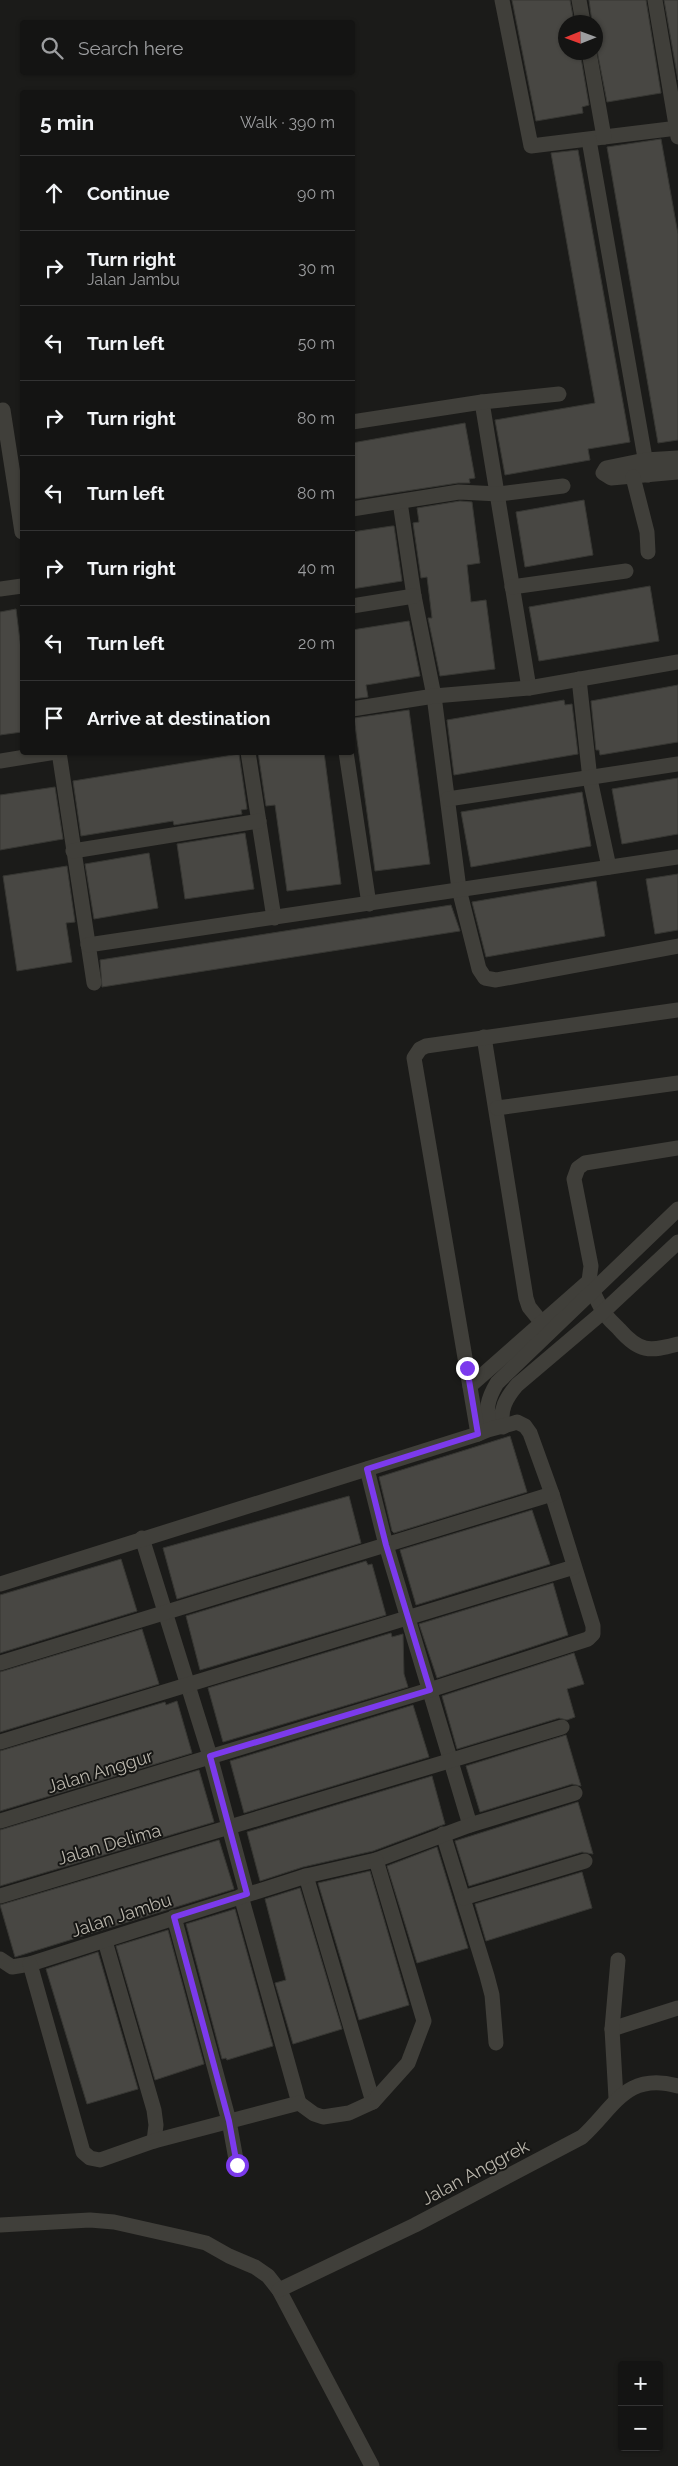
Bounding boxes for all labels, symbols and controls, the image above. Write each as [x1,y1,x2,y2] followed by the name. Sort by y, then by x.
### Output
[558,15,603,60] north arrow
[20,20,355,75] search box
[38,34,66,62] icon: search
[78,37,184,59] text: Search here
[40,110,94,135] text: 5 min
[240,113,335,132] text: Walk · 390 m
[40,179,68,207] icon: ahead
[87,182,170,204] text: Continue
[297,184,335,203] text: 90 m
[87,248,176,270] text: Turn right
[40,254,68,282] icon: right
[298,259,335,278] text: 30 m
[87,270,180,289] text: Jalan Jambu
[40,329,68,357] icon: left
[87,332,164,354] text: Turn left
[298,334,335,353] text: 50 m
[40,404,68,432] icon: right
[87,407,176,429] text: Turn right
[297,409,335,428] text: 80 m
[40,479,68,507] icon: left
[87,482,164,504] text: Turn left
[297,484,335,503] text: 80 m
[40,554,68,582] icon: right
[87,557,176,579] text: Turn right
[298,559,335,578] text: 40 m
[40,629,68,657] icon: left
[87,632,164,654] text: Turn left
[298,634,335,653] text: 20 m
[40,704,68,732] icon: arrive
[87,707,271,729] text: Arrive at destination
[456,1357,479,1380] route end
[45,1745,156,1797] street label: Jalan Anggur
[55,1819,163,1869] street label: Jalan Delima
[68,1889,174,1941] street label: Jalan Jambu
[418,2135,533,2209] street label: Jalan Anggrek
[226,2154,249,2177] route start
[618,2361,663,2451] map controls
[618,2361,663,2406] button: +
[618,2406,663,2451] button: −

